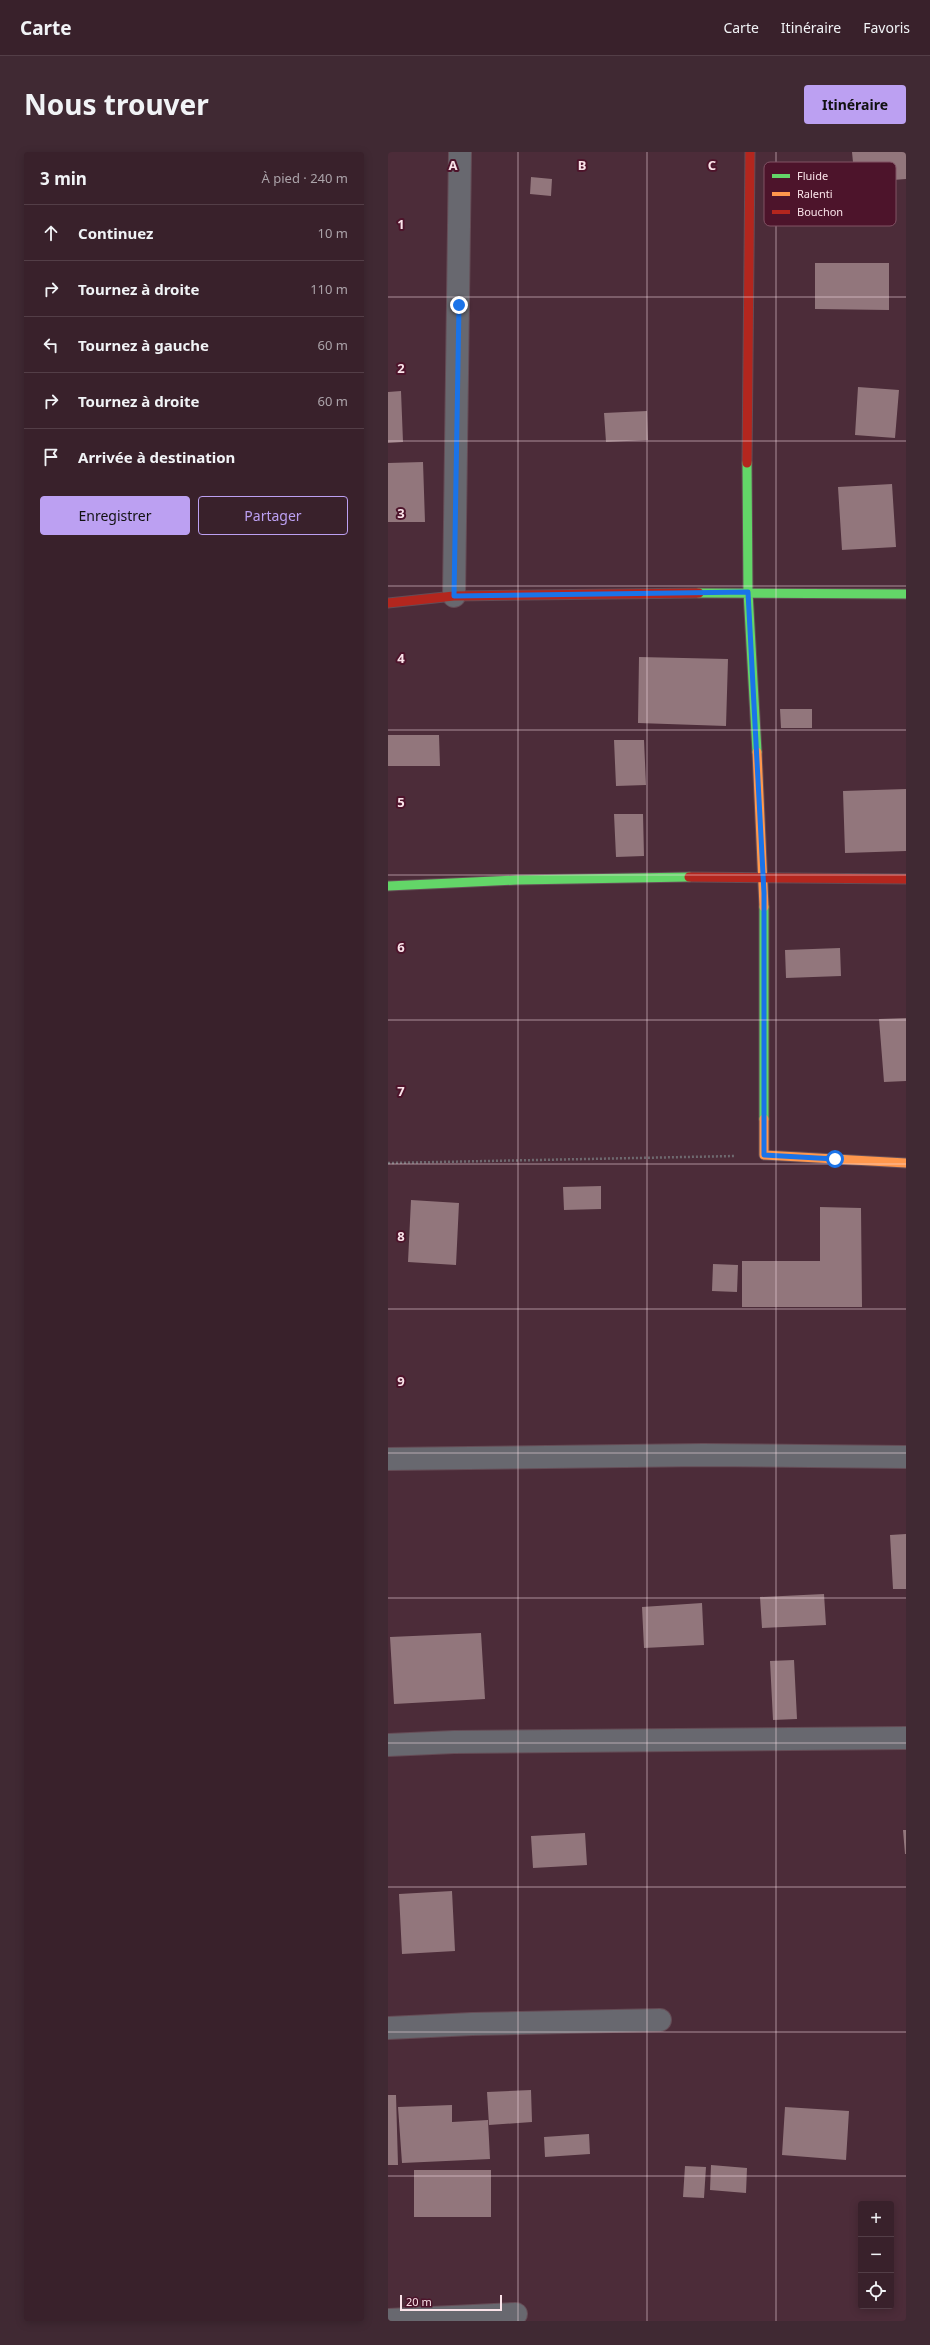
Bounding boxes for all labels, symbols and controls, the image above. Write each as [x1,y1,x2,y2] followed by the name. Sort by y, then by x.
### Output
[20,15,72,41] text: Carte
[723,18,759,37] text: Carte
[781,18,841,37] text: Itinéraire
[863,18,910,37] text: Favoris
[24,85,209,123] text: Nous trouver
[804,85,906,124] button: Itinéraire
[449,156,458,174] text: A
[578,156,586,174] text: B
[708,156,716,174] text: C
[764,162,896,226] legend
[40,167,87,190] text: 3 min
[797,168,828,183] text: Fluide
[262,169,348,187] text: À pied · 240 m
[797,186,833,201] text: Ralenti
[797,204,843,219] text: Bouchon
[397,215,405,233] text: 1
[40,222,62,244] icon: ahead
[78,223,153,243] text: Continuez
[318,224,348,242] text: 10 m
[40,278,62,300] icon: right
[78,279,199,299] text: Tournez à droite
[310,280,348,298] text: 110 m
[450,296,468,314] route end
[40,334,62,356] icon: left
[78,335,209,355] text: Tournez à gauche
[318,336,348,354] text: 60 m
[397,359,405,377] text: 2
[40,390,62,412] icon: right
[78,391,199,411] text: Tournez à droite
[318,392,348,410] text: 60 m
[40,446,62,468] icon: arrive
[78,447,235,467] text: Arrivée à destination
[40,496,190,535] button: Enregistrer
[198,496,348,535] button: Partager
[397,504,405,522] text: 3
[397,649,405,667] text: 4
[397,793,405,811] text: 5
[397,938,405,956] text: 6
[397,1082,405,1100] text: 7
[826,1150,844,1168] route start
[397,1227,405,1245] text: 8
[397,1372,405,1390] text: 9
[858,2201,894,2309] map controls
[858,2201,894,2237] button: +
[858,2237,894,2273] button: −
[858,2273,894,2309] button: locate
[400,2293,502,2312] scale bar
[406,2294,432,2309] text: 20 m

